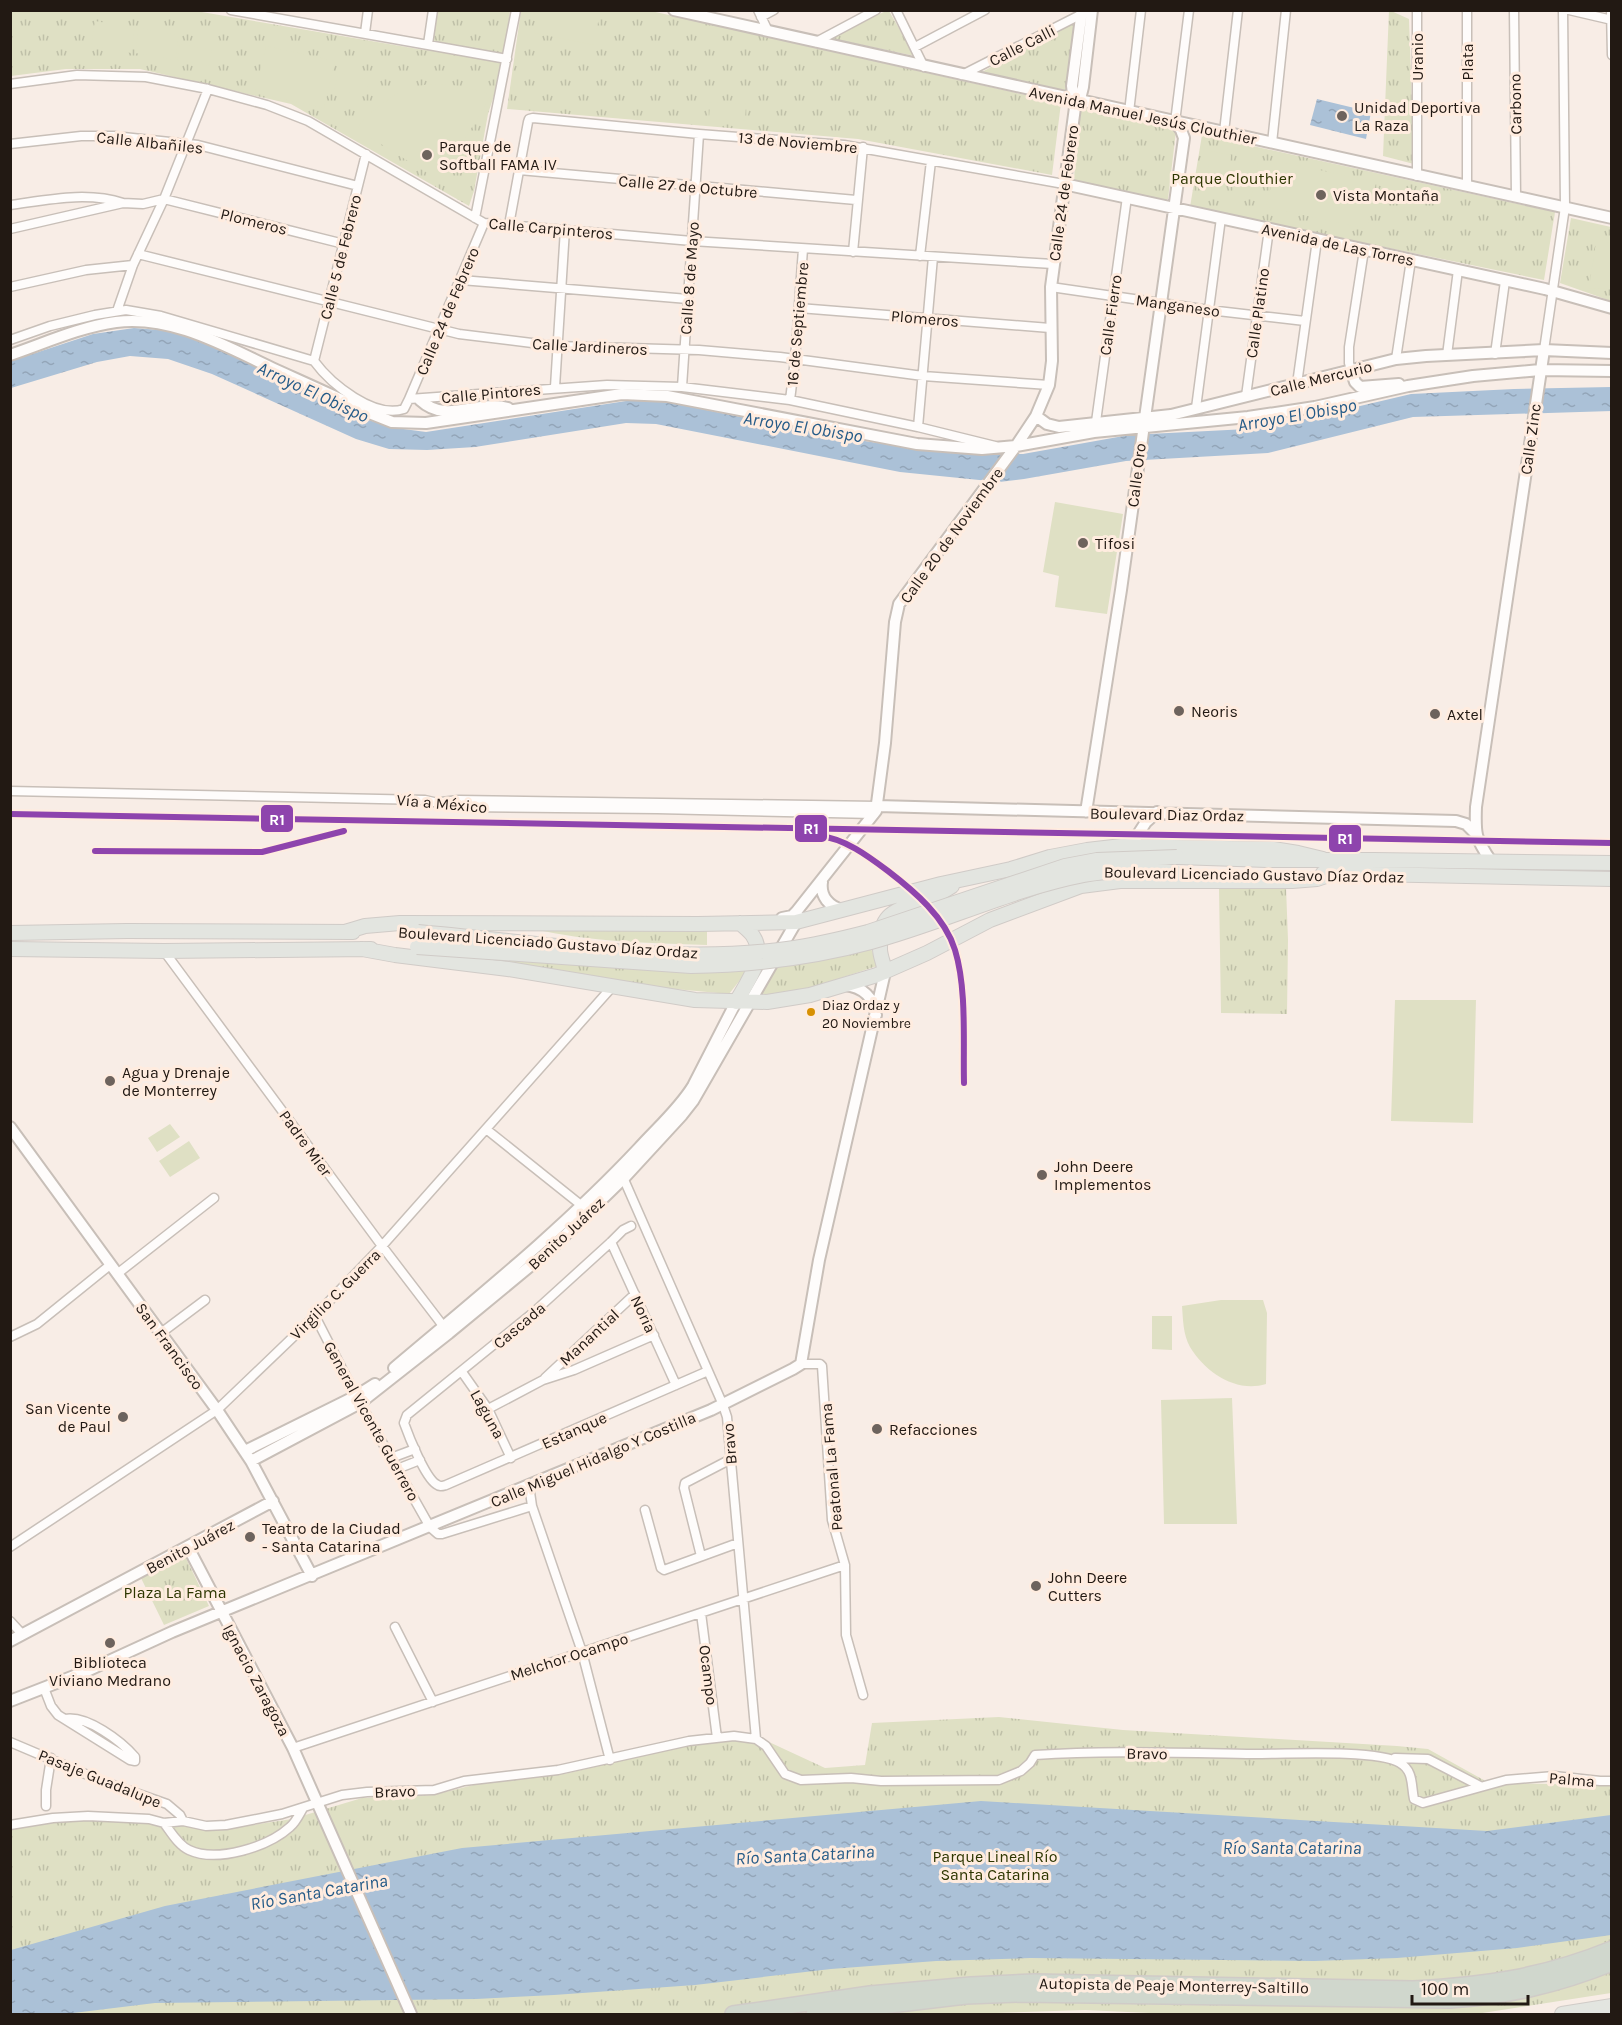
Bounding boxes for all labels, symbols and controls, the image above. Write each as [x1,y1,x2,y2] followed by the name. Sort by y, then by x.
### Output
[986,21,1059,70] street label: Calle Calli
[1408,33,1427,81] street label: Uranio
[1458,44,1477,80] street label: Plata
[1505,73,1526,135] street label: Carbono
[1027,82,1259,149] street label: Avenida Manuel Jesús Clouthier
[1354,98,1481,135] place label: Unidad Deportiva La Raza
[1335,109,1349,123] marker: Unidad Deportiva La Raza
[1045,124,1082,262] street label: Calle 24 de Febrero
[96,127,204,158] street label: Calle Albañiles
[738,128,858,157] street label: 13 de Noviembre
[439,137,557,174] place label: Parque de Softball FAMA IV
[420,148,434,162] marker: Parque de Softball FAMA IV
[1171,169,1293,188] park label: Parque Clouthier
[618,171,758,202] street label: Calle 27 de Octubre
[1333,186,1439,205] place label: Vista Montaña
[1314,188,1328,202] marker: Vista Montaña
[316,193,365,322] street label: Calle 5 de Febrero
[218,204,289,239] street label: Plomeros
[488,214,614,243] street label: Calle Carpinteros
[1260,219,1416,270] street label: Avenida de Las Torres
[676,221,703,335] street label: Calle 8 de Mayo
[412,244,483,378] street label: Calle 24 de Febrero
[783,261,812,387] street label: 16 de Septiembre
[1242,267,1273,359] street label: Calle Platino
[1095,274,1126,357] street label: Calle Fierro
[1135,290,1221,321] street label: Manganeso
[890,306,960,331] street label: Plomeros
[532,334,648,359] street label: Calle Jardineros
[254,357,372,427] water label: Arroyo El Obispo
[1268,357,1374,400] street label: Calle Mercurio
[440,380,542,407] street label: Calle Pintores
[1236,394,1358,436] water label: Arroyo El Obispo
[1516,402,1545,476] street label: Calle Zinc
[742,407,864,447] water label: Arroyo El Obispo
[1123,442,1150,508] street label: Calle Oro
[896,464,1007,607] street label: Calle 20 de Noviembre
[1095,534,1135,553] place label: Tifosi
[1076,536,1090,550] marker: Tifosi
[1191,702,1238,721] place label: Neoris
[1172,704,1186,718] marker: Neoris
[1447,705,1483,724] place label: Axtel
[1428,707,1442,721] marker: Axtel
[396,790,488,817] street label: Vía a México
[260,804,294,833] line badge: R1
[1090,804,1244,825] street label: Boulevard Diaz Ordaz
[269,810,285,829] text: R1
[794,814,828,843] line badge: R1
[803,819,819,838] text: R1
[1328,824,1362,853] line badge: R1
[1337,829,1353,848] text: R1
[1104,862,1404,887] street label: Boulevard Licenciado Gustavo Díaz Ordaz
[397,923,699,962] street label: Boulevard Licenciado Gustavo Díaz Ordaz
[822,997,911,1032] place label: Diaz Ordaz y 20 Noviembre
[805,1006,817,1018] marker: Diaz Ordaz y 20 Noviembre
[122,1063,230,1100] place label: Agua y Drenaje de Monterrey
[103,1074,117,1088] marker: Agua y Drenaje de Monterrey
[275,1106,336,1180] street label: Padre Mier
[1054,1157,1152,1194] place label: John Deere Implementos
[1035,1168,1049,1182] marker: John Deere Implementos
[524,1193,609,1274] street label: Benito Juárez
[286,1245,384,1343] street label: Virgilio C. Guerra
[627,1292,660,1336] street label: Noria
[489,1298,549,1353] street label: Cascada
[132,1299,208,1394] street label: San Francisco
[556,1305,623,1370] street label: Manantial
[320,1338,423,1504] street label: General Vicente Guerrero
[466,1386,509,1442] street label: Laguna
[25,1399,111,1436] place label: San Vicente de Paul
[816,1402,847,1532] street label: Peatonal La Fama
[488,1408,699,1511] street label: Calle Miguel Hidalgo Y Costilla
[539,1408,610,1453] street label: Estanque
[116,1410,130,1424] marker: San Vicente de Paul
[889,1420,978,1439] place label: Refacciones
[870,1422,884,1436] marker: Refacciones
[718,1423,741,1465] street label: Bravo
[143,1515,238,1578] street label: Benito Juárez
[262,1519,401,1556] place label: Teatro de la Ciudad - Santa Catarina
[243,1530,257,1544] marker: Teatro de la Ciudad - Santa Catarina
[1048,1568,1127,1605] place label: John Deere Cutters
[1029,1579,1043,1593] marker: John Deere Cutters
[123,1583,227,1602] park label: Plaza La Fama
[219,1621,294,1740] street label: Ignacio Zaragoza
[508,1628,631,1685] street label: Melchor Ocampo
[103,1636,117,1650] marker: Biblioteca Viviano Medrano
[695,1644,722,1706] street label: Ocampo
[49,1653,171,1690] place label: Biblioteca Viviano Medrano
[1126,1744,1168,1763] street label: Bravo
[36,1745,164,1812] street label: Pasaje Guadalupe
[1548,1768,1596,1791] street label: Palma
[374,1781,416,1802] street label: Bravo
[1222,1837,1362,1859] water label: Río Santa Catarina
[735,1840,875,1870] water label: Río Santa Catarina
[932,1847,1058,1884] park label: Parque Lineal Río Santa Catarina
[249,1869,389,1915] water label: Río Santa Catarina
[1412,1968,1528,2006] scale bar
[1039,1974,1309,1997] street label: Autopista de Peaje Monterrey-Saltillo
[1421,1978,1469,2000] text: 100 m

